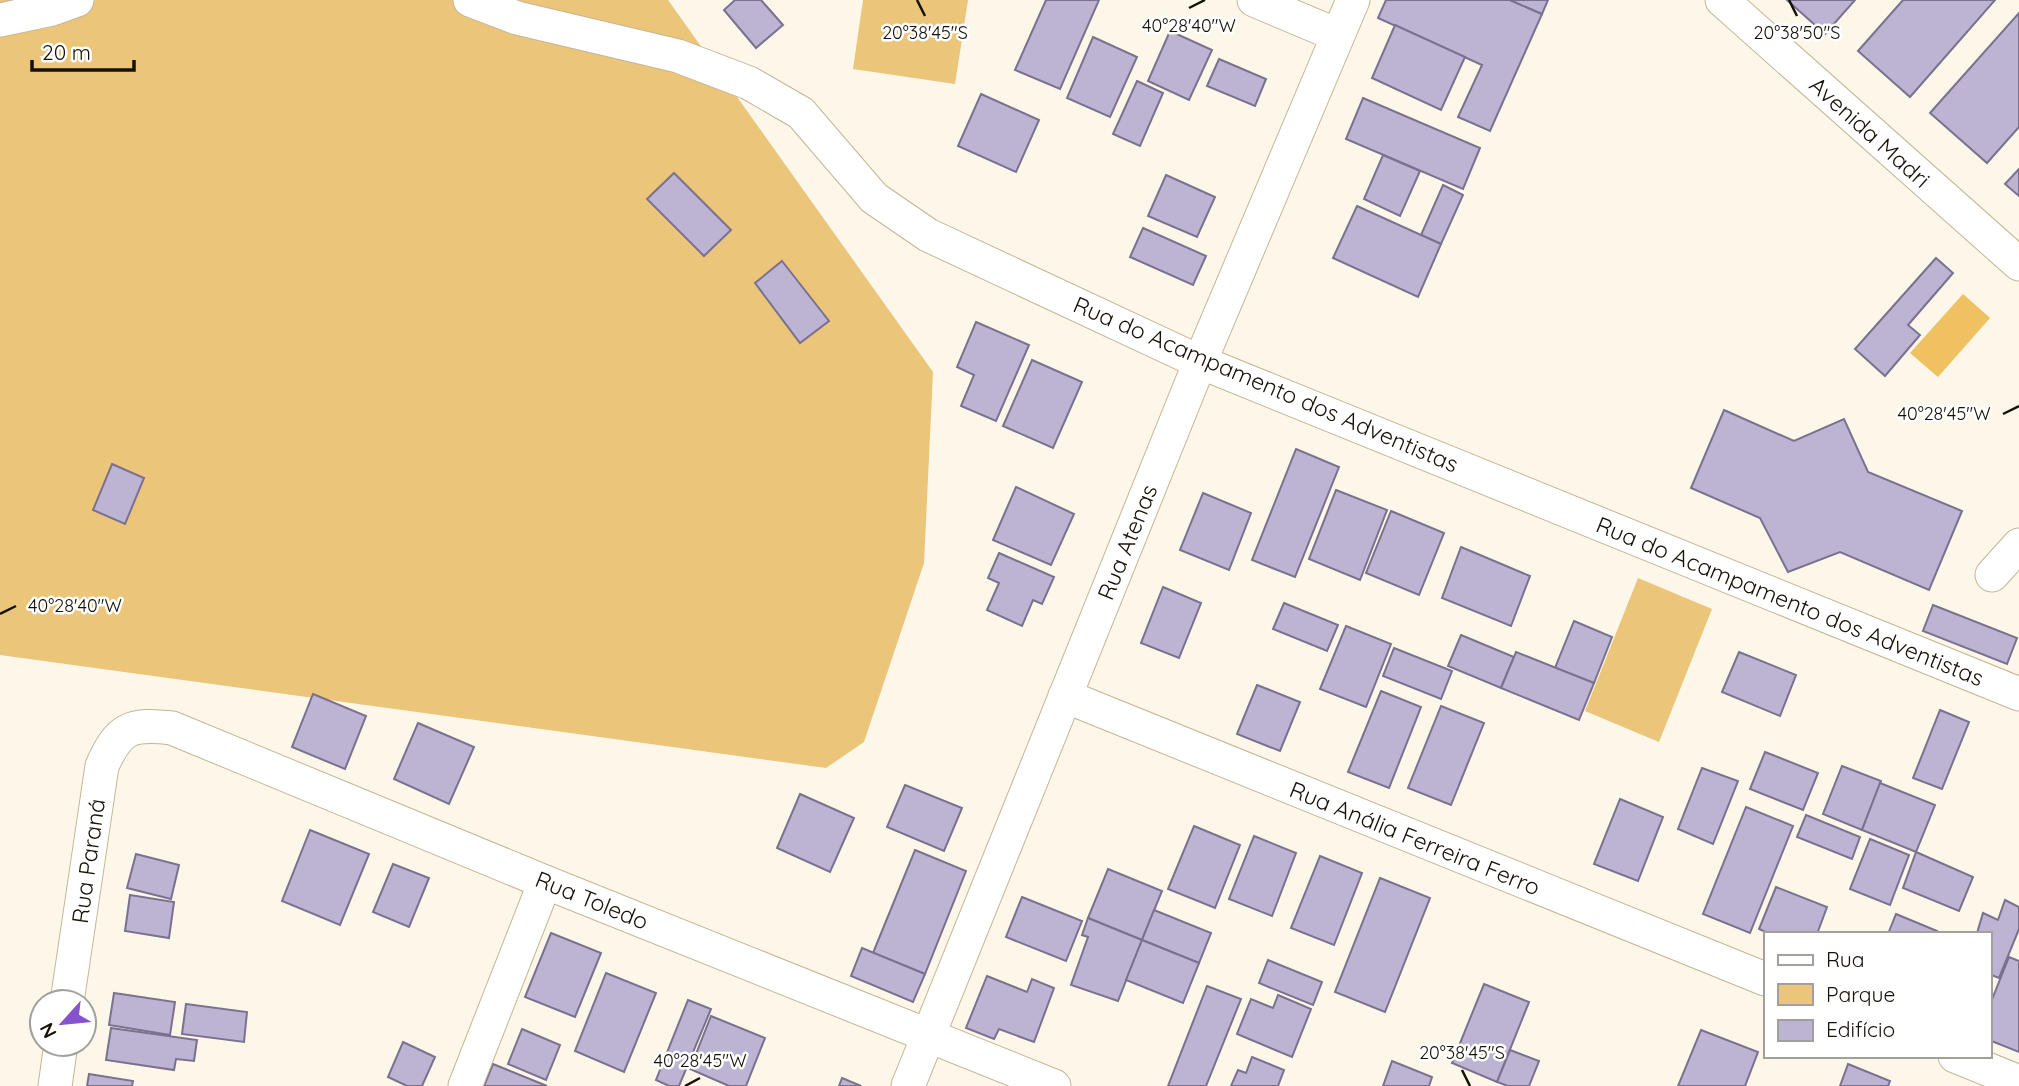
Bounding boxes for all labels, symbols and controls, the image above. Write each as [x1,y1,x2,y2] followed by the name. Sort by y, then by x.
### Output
[1142,14,1236,37] text: 40°28'40"W
[882,21,968,44] text: 20°38'45"S
[1754,21,1840,44] text: 20°38'50"S
[32,28,133,72] scale bar
[42,39,91,65] text: 20 m
[1804,70,1936,194] street label: Avenida Madri
[1069,289,1463,479] street label: Rua do Acampamento dos Adventistas
[1897,402,1991,425] text: 40°28'45"W
[1091,480,1163,604] street label: Rua Atenas
[1592,510,1988,692] street label: Rua do Acampamento dos Adventistas
[28,594,122,617] text: 40°28'40"W
[1286,774,1544,902] street label: Rua Anália Ferreira Ferro
[65,797,111,925] street label: Rua Paraná
[531,864,653,936] street label: Rua Toledo
[1764,932,1991,1058] legend
[1826,946,1865,972] text: Rua
[1826,981,1895,1007] text: Parque
[28,988,98,1058] north arrow
[1826,1016,1895,1042] text: Edifício
[34,1019,62,1042] text: N
[1419,1041,1505,1064] text: 20°38'45"S
[653,1049,747,1072] text: 40°28'45"W

